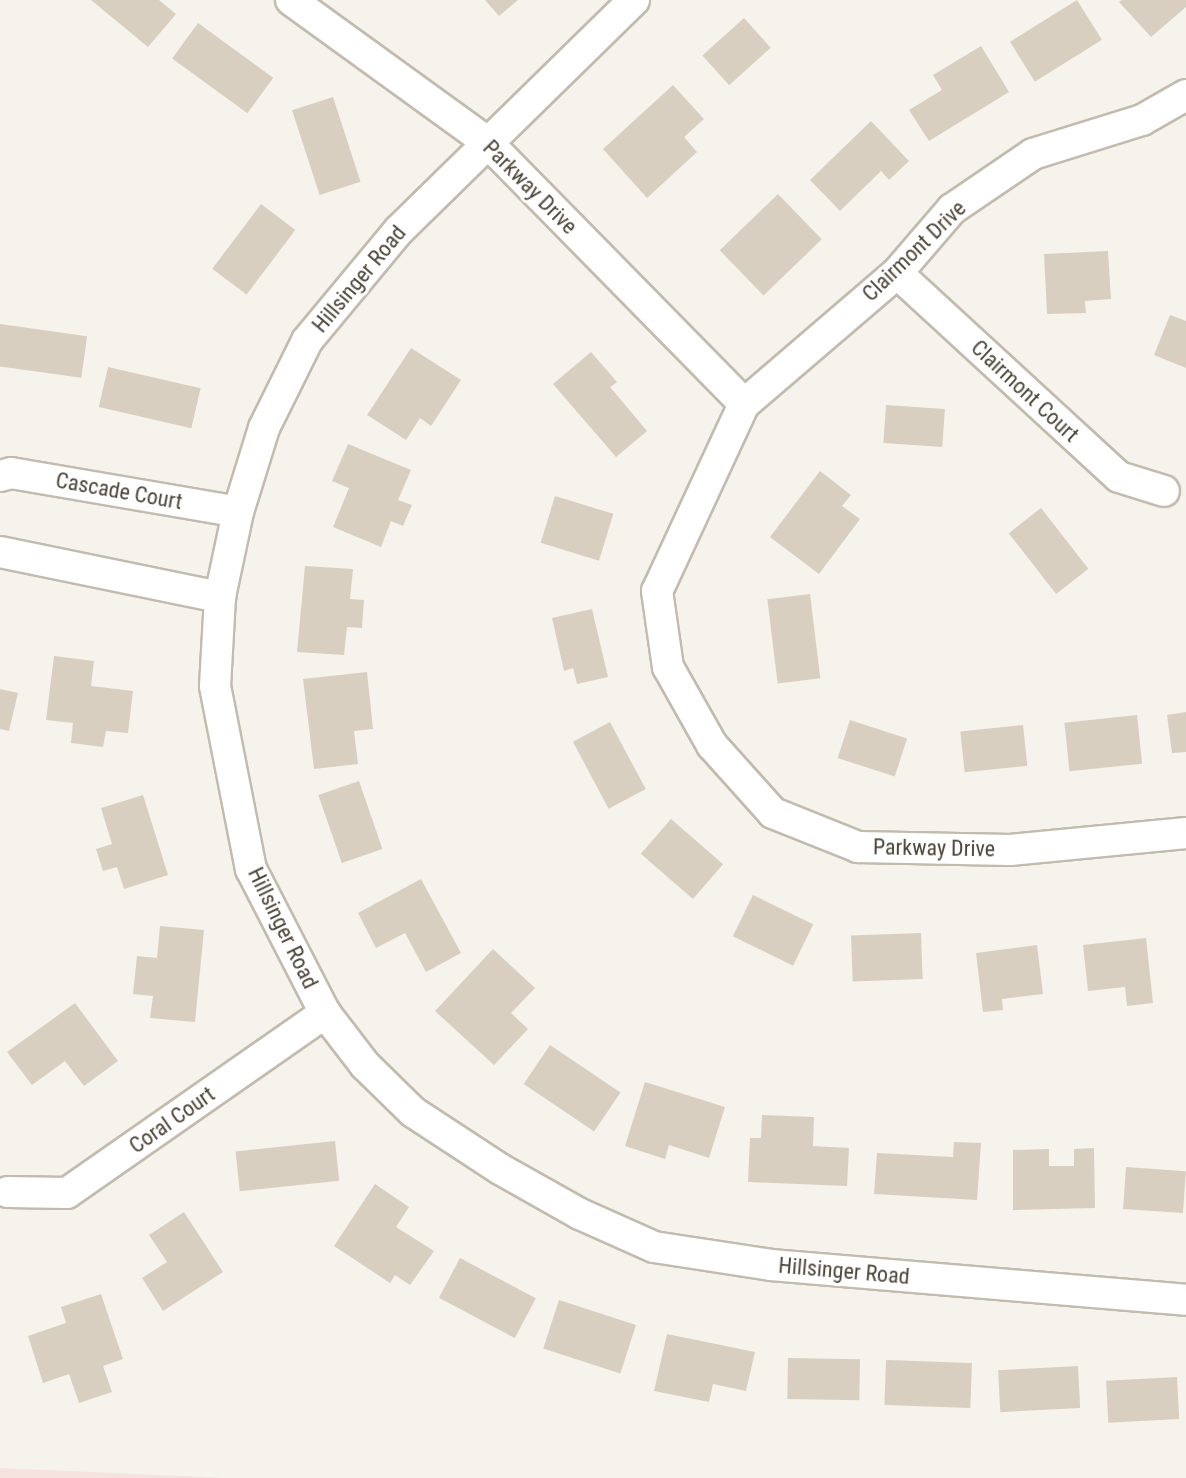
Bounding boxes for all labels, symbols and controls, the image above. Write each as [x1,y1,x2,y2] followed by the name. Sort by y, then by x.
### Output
[478,135,582,239] street label: Parkway Drive
[857,195,971,307] street label: Clairmont Drive
[307,220,411,338] street label: Hillsinger Road
[966,334,1084,448] street label: Clairmont Court
[54,467,184,515] street label: Cascade Court
[873,834,995,862] street label: Parkway Drive
[242,863,324,993] street label: Hillsinger Road
[124,1081,220,1159] street label: Coral Court
[777,1252,911,1290] street label: Hillsinger Road

